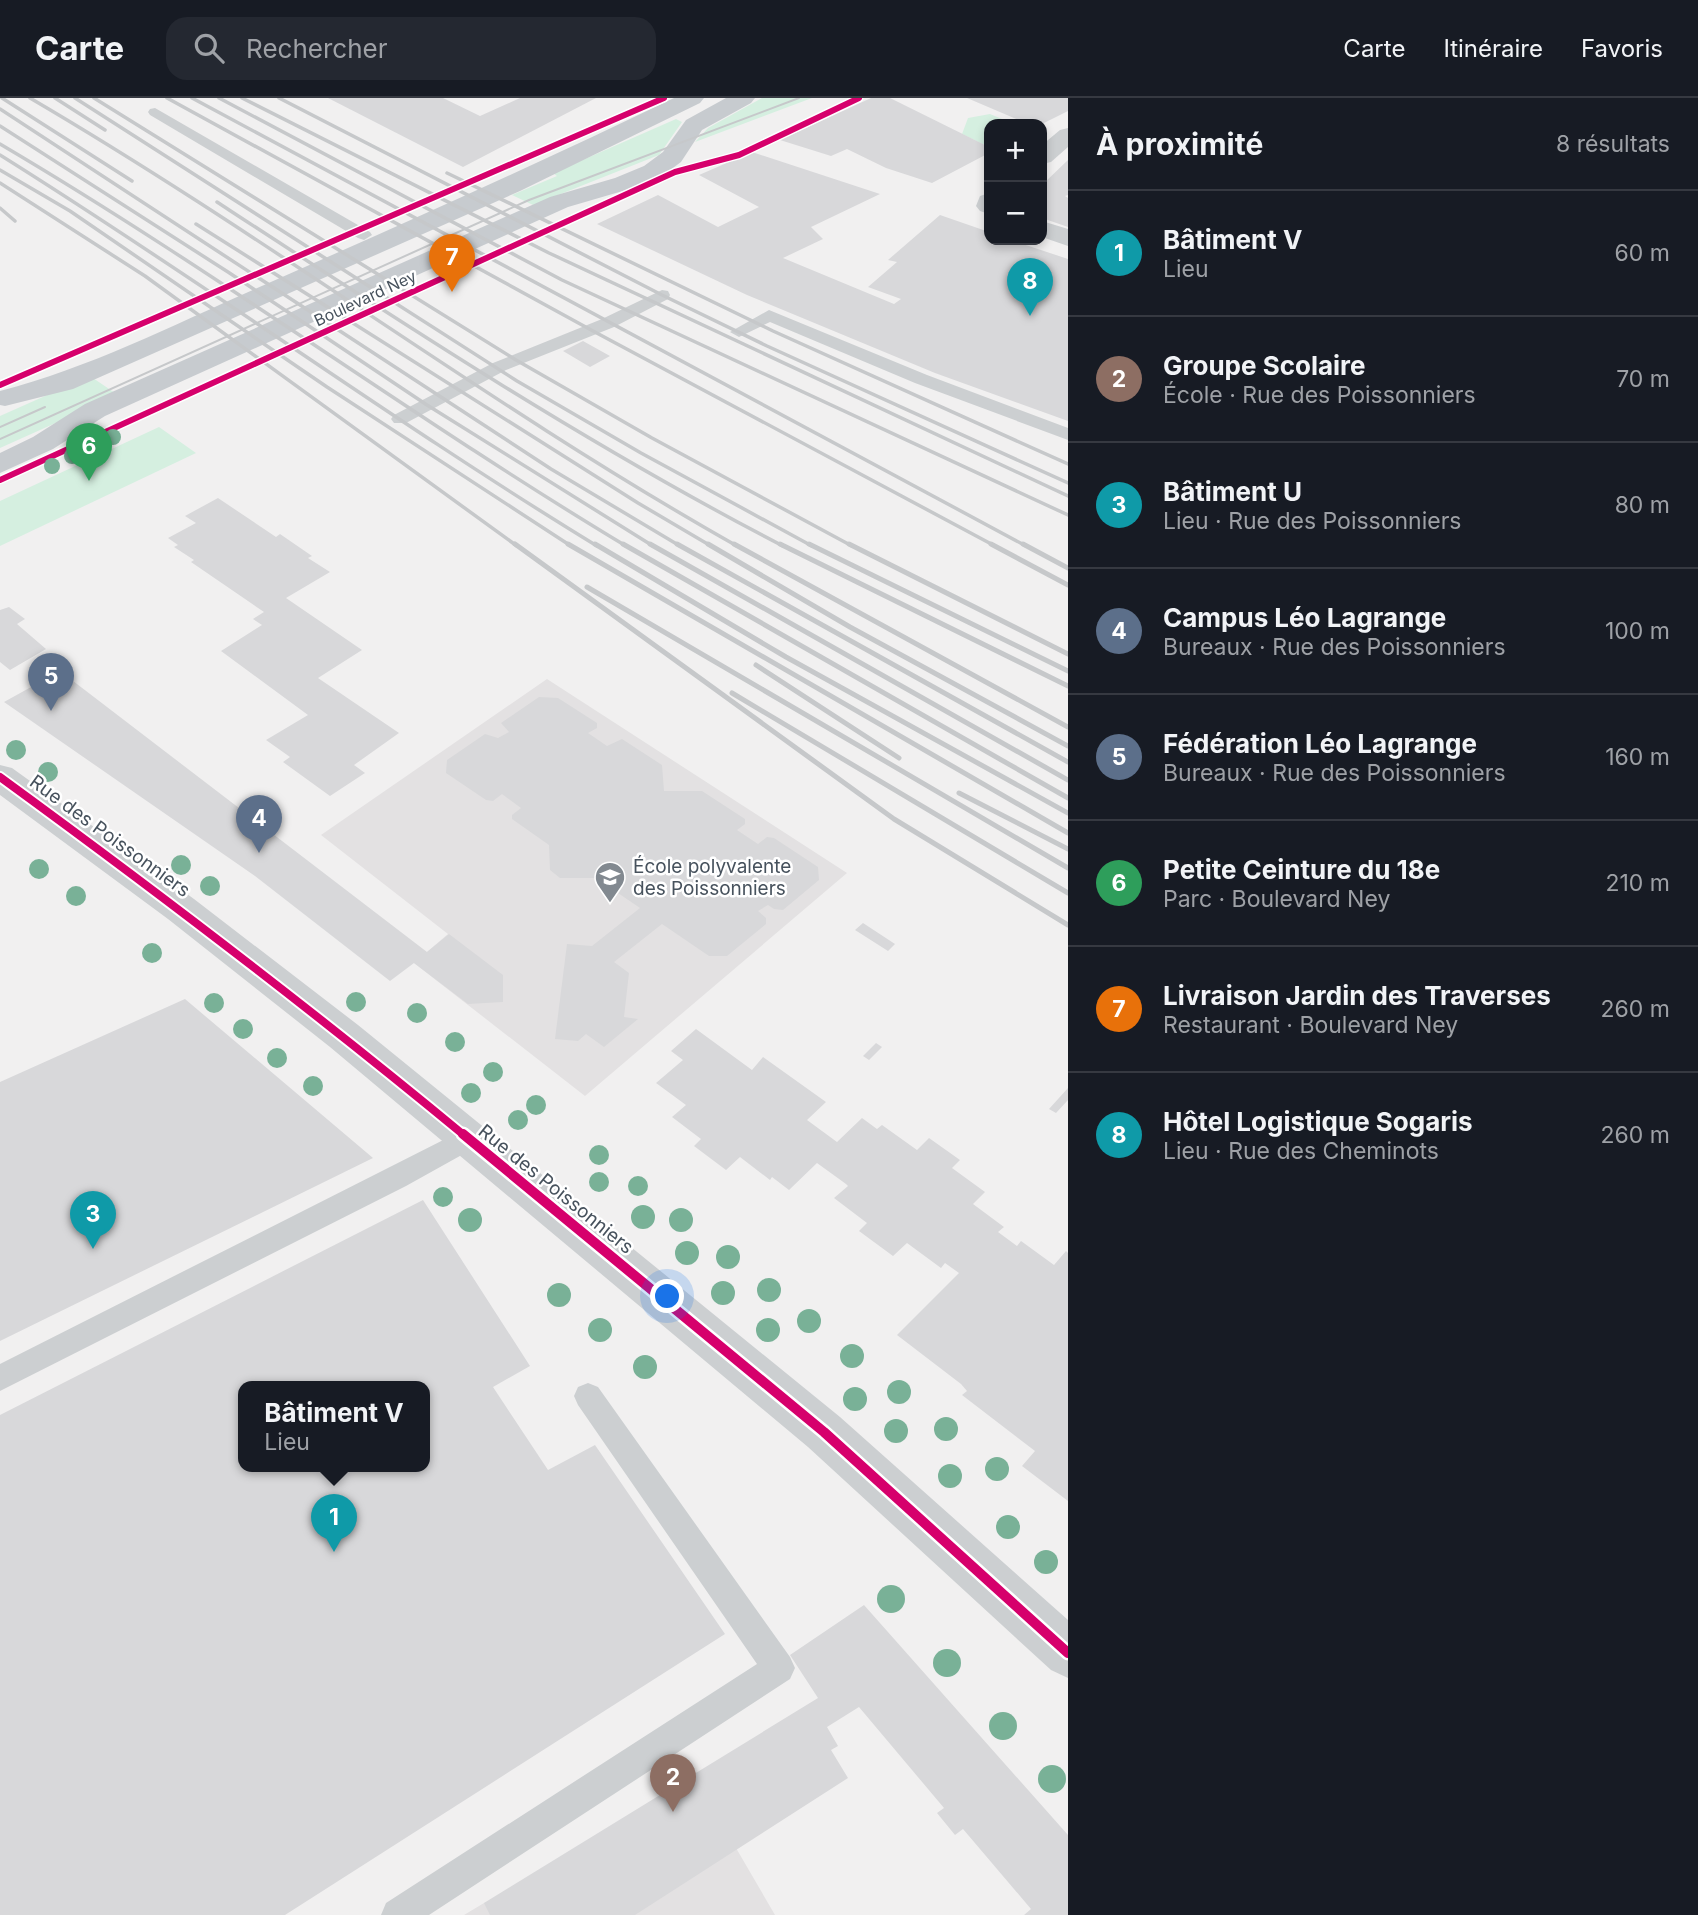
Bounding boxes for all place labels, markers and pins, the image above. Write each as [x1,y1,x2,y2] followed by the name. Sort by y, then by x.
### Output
[429,234,475,292] pin: 7
[1007,258,1053,316] pin: 8
[66,423,112,481] pin: 6
[28,653,74,711] pin: 5
[236,795,282,853] pin: 4
[633,854,791,900] place label: École polyvalente des Poissonniers
[593,860,627,904] school or university icon: École polyvalente des Poissonniers
[70,1191,116,1249] pin: 3
[311,1494,357,1552] pin: 1
[650,1754,696,1812] pin: 2

